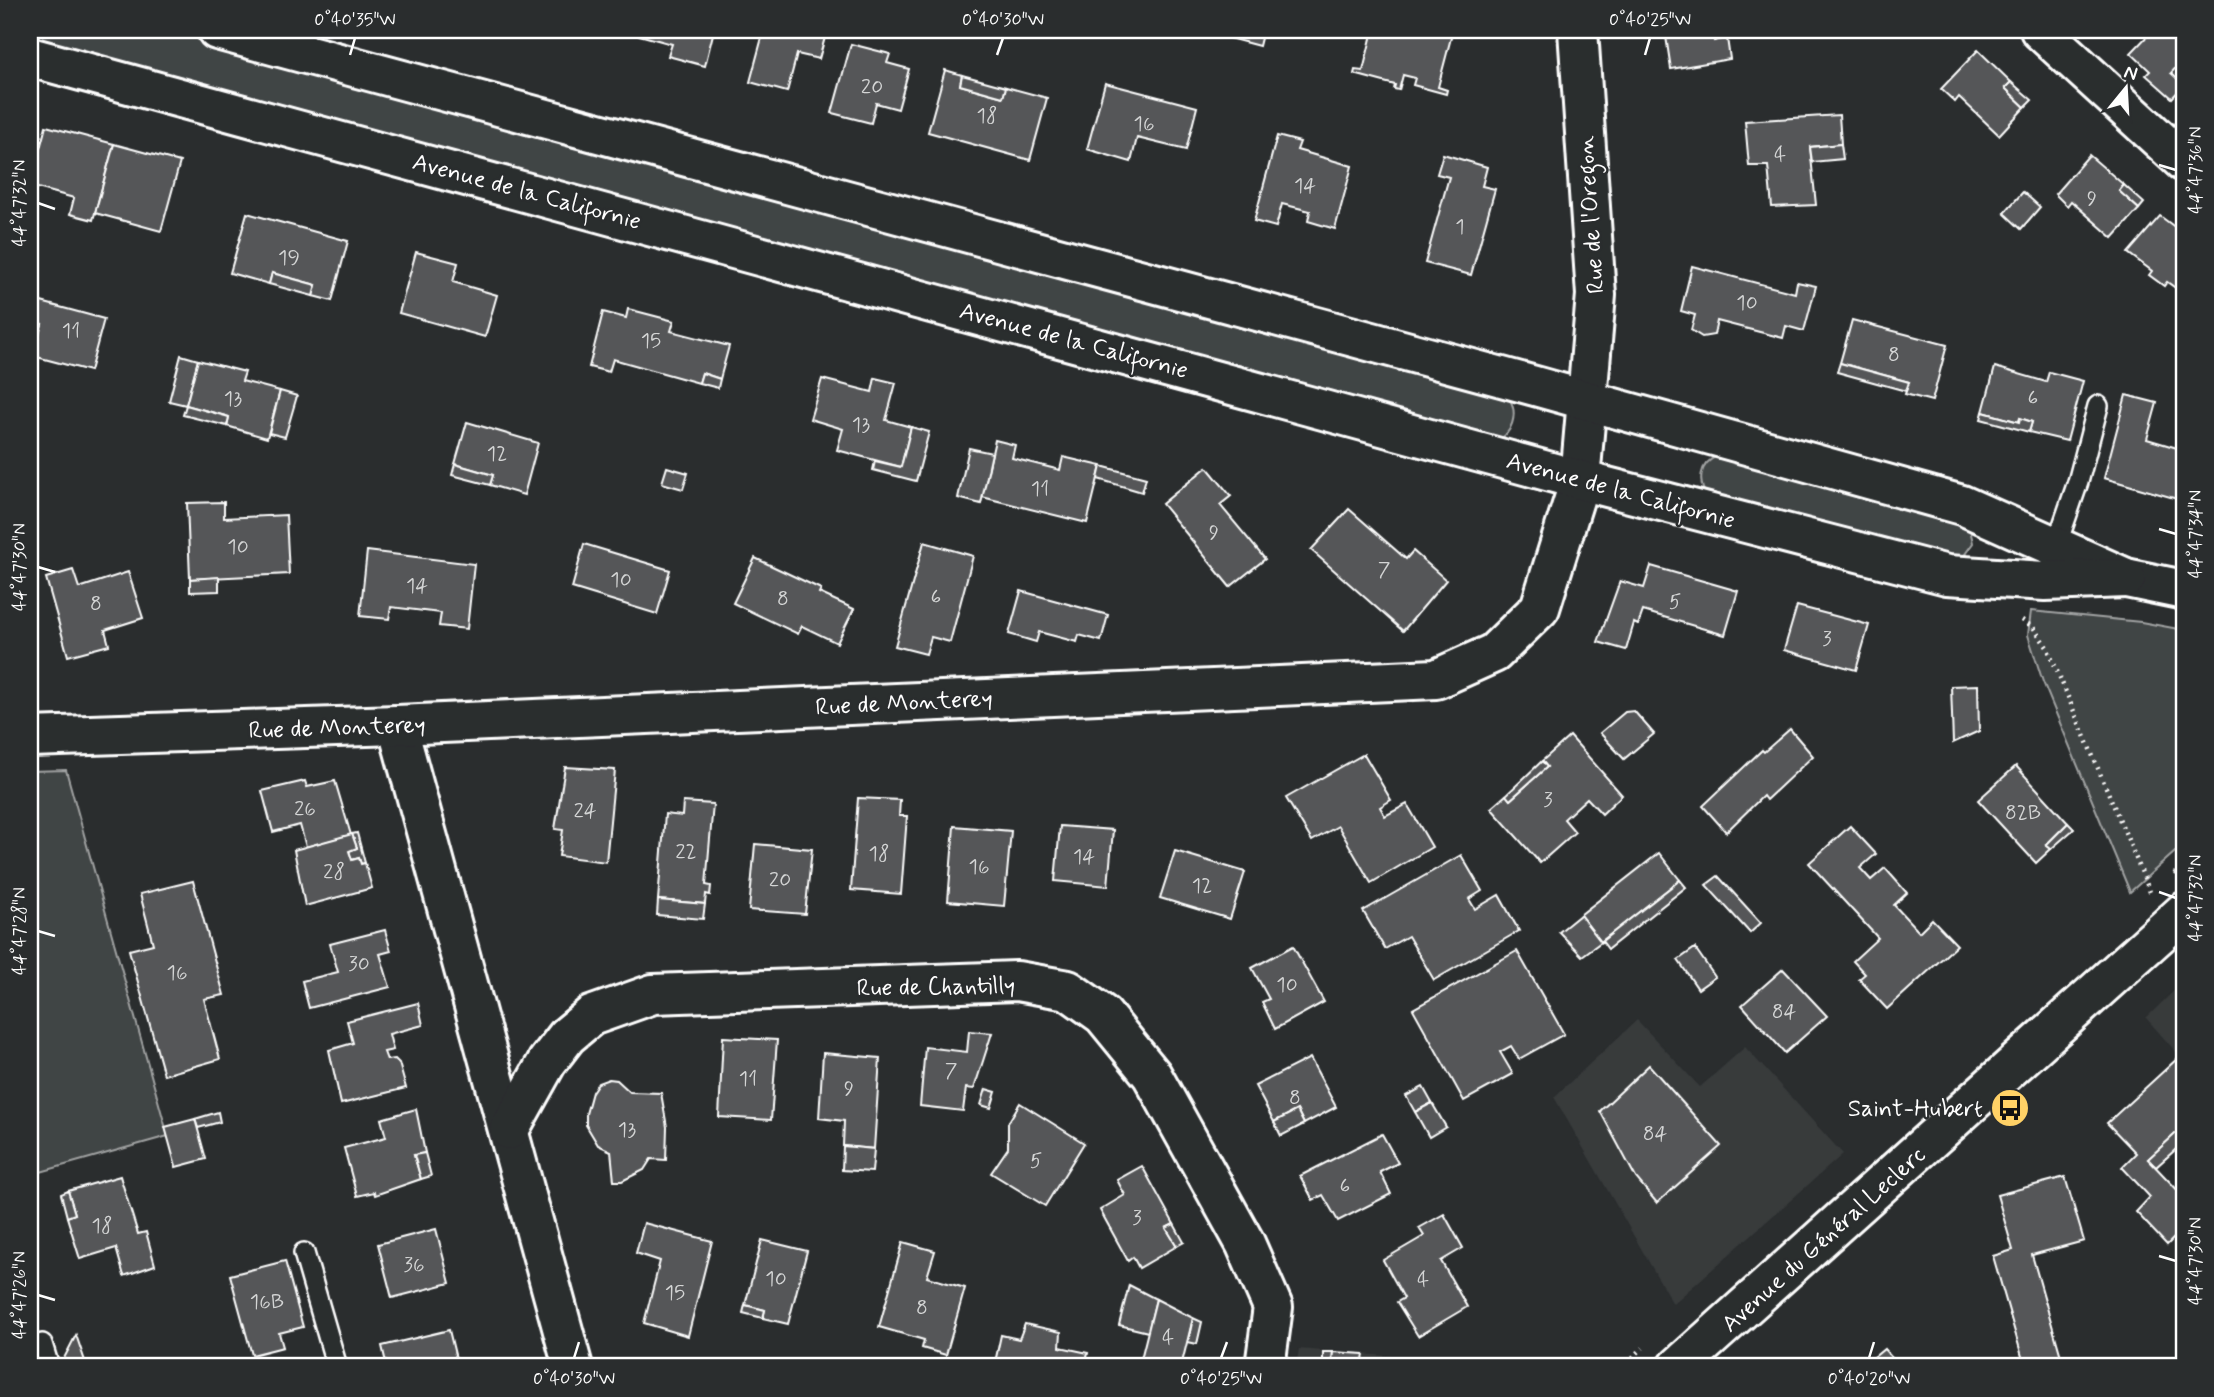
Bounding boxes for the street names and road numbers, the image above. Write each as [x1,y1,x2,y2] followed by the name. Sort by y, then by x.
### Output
[1571,135,1615,295] street label: Rue de l'Oregon
[408,147,644,240] street label: Avenue de la Californie
[955,296,1191,389] street label: Avenue de la Californie
[1502,446,1738,539] street label: Avenue de la Californie
[815,683,993,724] street label: Rue de Monterey
[248,710,426,747] street label: Rue de Monterey
[856,971,1016,1004] street label: Rue de Chantilly
[1715,1140,1933,1340] street label: Avenue du Général Leclerc

